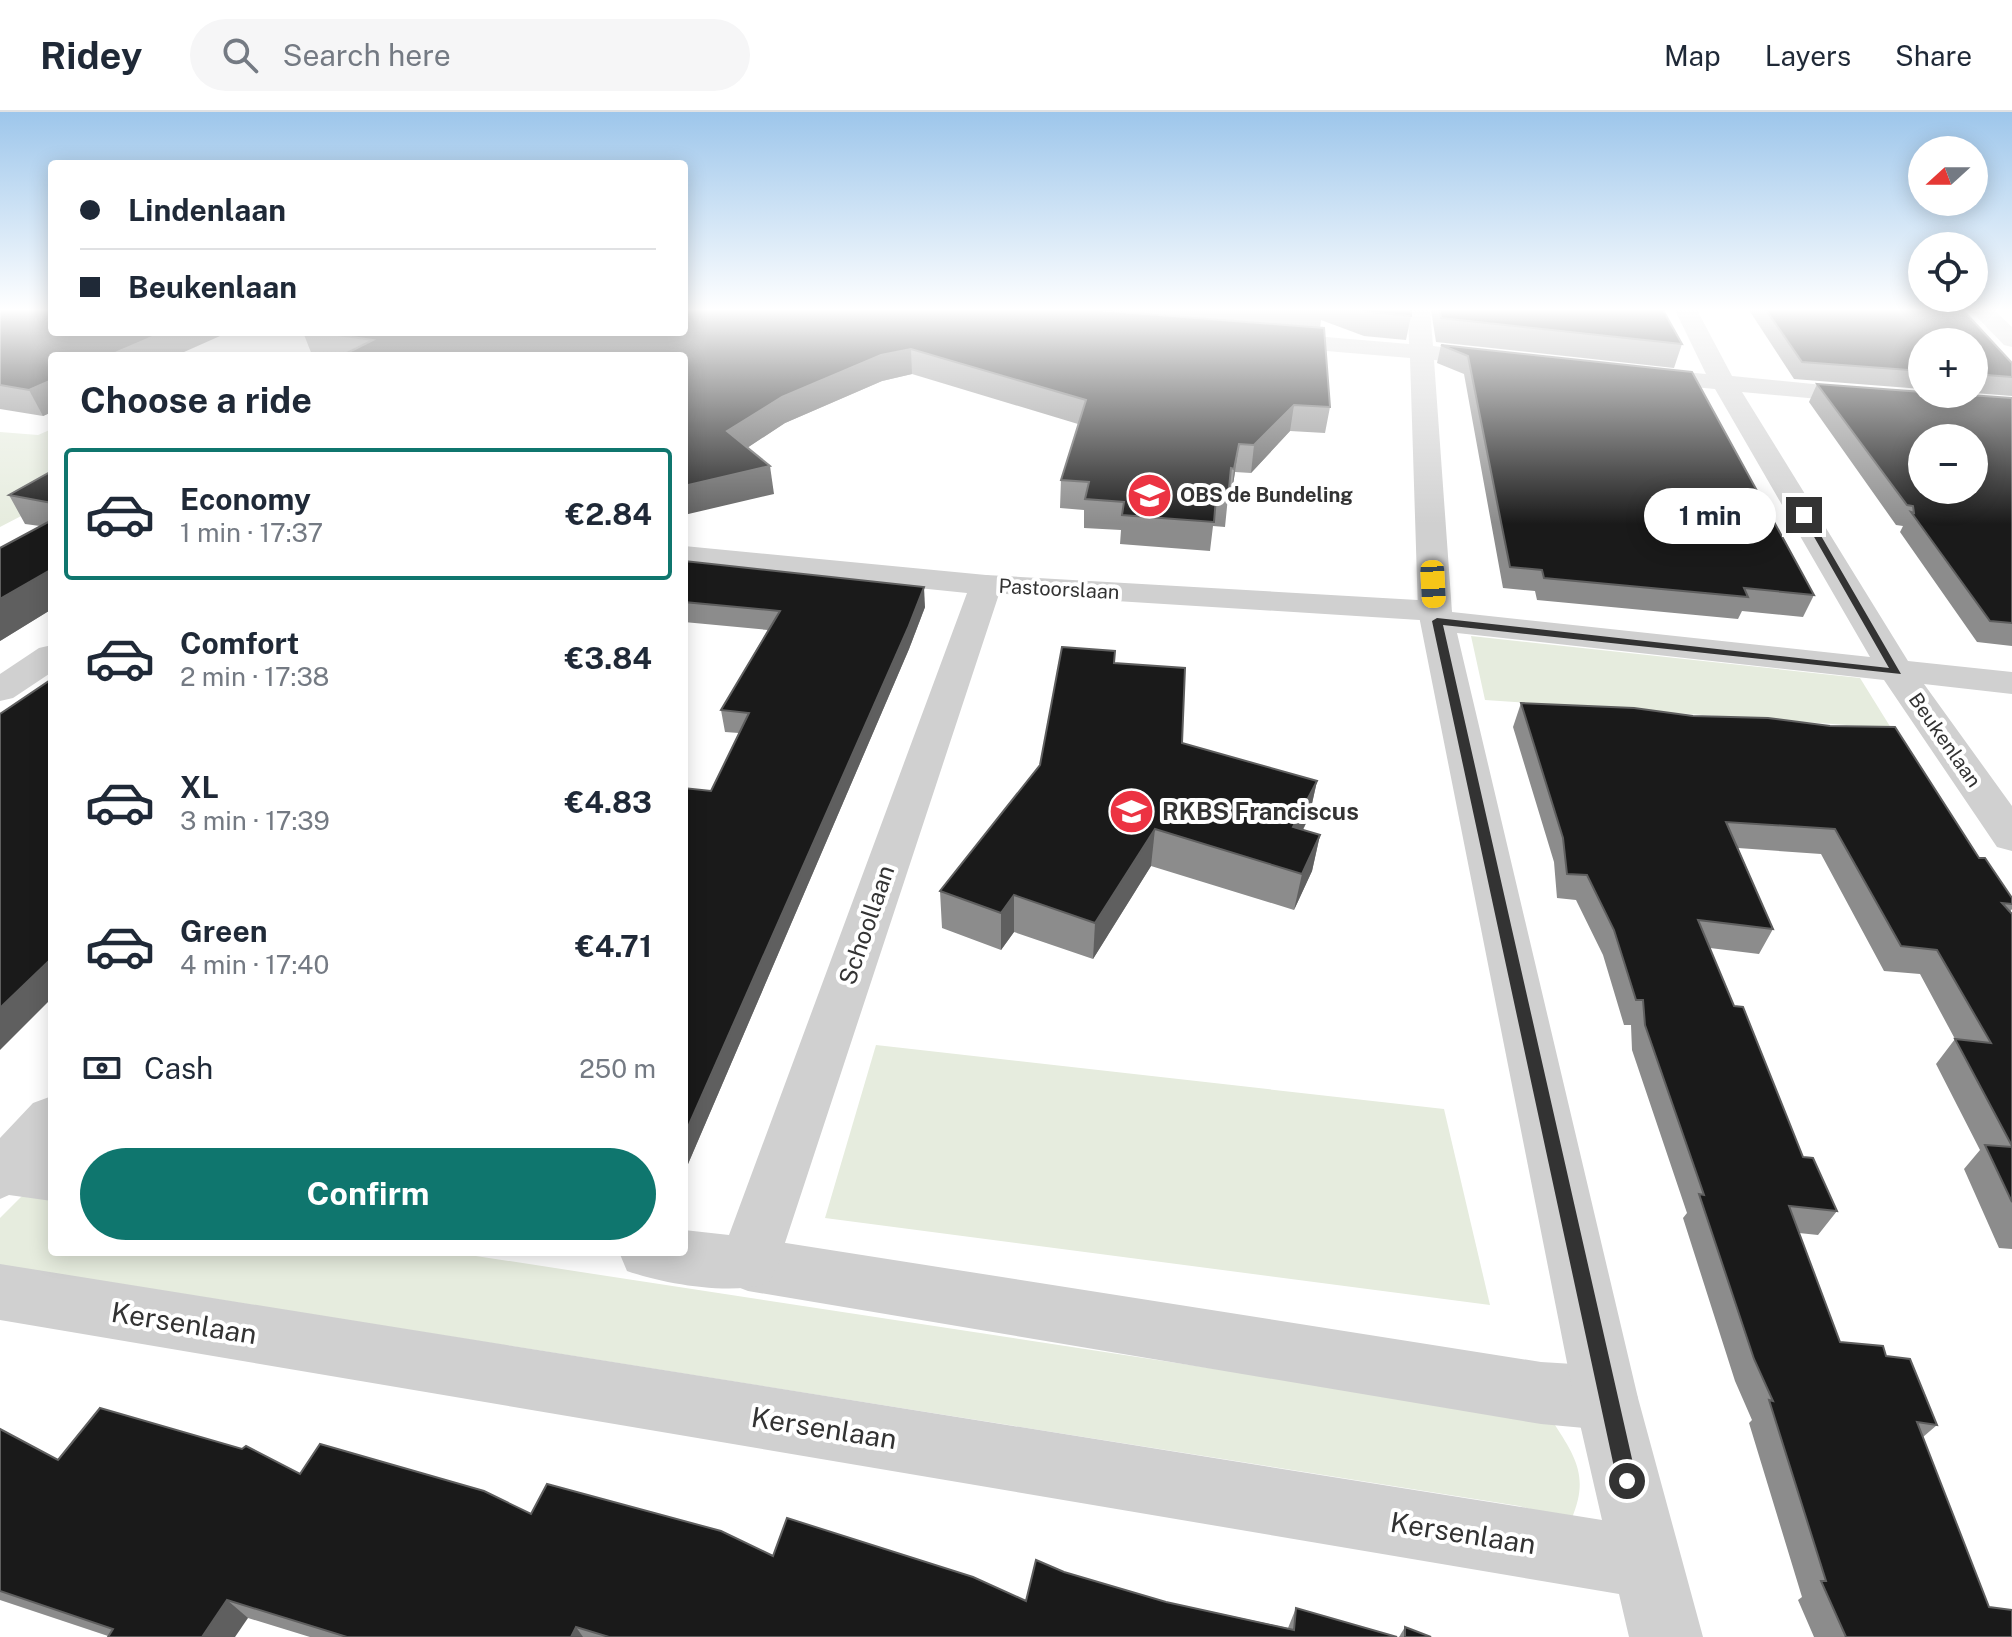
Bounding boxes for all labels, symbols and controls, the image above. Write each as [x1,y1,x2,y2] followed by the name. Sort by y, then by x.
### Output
[190,19,750,91] search box
[40,33,142,78] text: Ridey
[218,33,262,77] icon: search
[282,37,451,73] text: Search here
[1664,39,1721,72] text: Map
[1765,39,1851,72] text: Layers
[1895,39,1972,72] text: Share
[1908,136,1988,216] north arrow
[1908,136,1988,504] map controls
[128,192,286,228] text: Lindenlaan
[1908,232,1988,312] button: locate
[128,269,297,305] text: Beukenlaan
[1908,328,1988,408] button: +
[80,379,312,421] text: Choose a ride
[1908,424,1988,504] button: −
[1125,471,1173,519] school or university icon: OBS de Bundeling
[84,478,156,550] icon: car
[180,481,311,517] text: Economy
[1180,483,1353,507] place label: OBS de Bundeling
[1644,487,1776,543] callout: 1 min
[566,496,652,532] text: €2.84
[1786,497,1822,533] route end
[1679,500,1741,531] text: 1 min
[180,517,323,548] text: 1 min · 17:37
[1420,559,1446,609] car
[998,574,1120,604] street label: Pastoorslaan
[84,622,156,694] icon: car
[180,625,299,661] text: Comfort
[565,640,652,676] text: €3.84
[180,661,329,692] text: 2 min · 17:38
[1904,688,1986,792] street label: Beukenlaan
[84,766,156,838] icon: car
[180,769,219,805] text: XL
[565,784,652,820] text: €4.83
[1107,788,1155,836] school or university icon: RKBS Franciscus
[1162,797,1359,825] place label: RKBS Franciscus
[180,805,330,836] text: 3 min · 17:39
[833,861,900,988] street label: Schoollaan
[84,910,156,982] icon: car
[180,913,267,949] text: Green
[575,928,652,964] text: €4.71
[180,949,329,980] text: 4 min · 17:40
[80,1046,124,1090] icon: cash
[144,1050,213,1086] text: Cash
[579,1053,656,1084] text: 250 m
[80,1148,656,1240] button: Confirm
[109,1295,259,1350] street label: Kersenlaan
[749,1400,899,1455] street label: Kersenlaan
[1609,1463,1645,1499] route start
[1388,1505,1538,1560] street label: Kersenlaan

